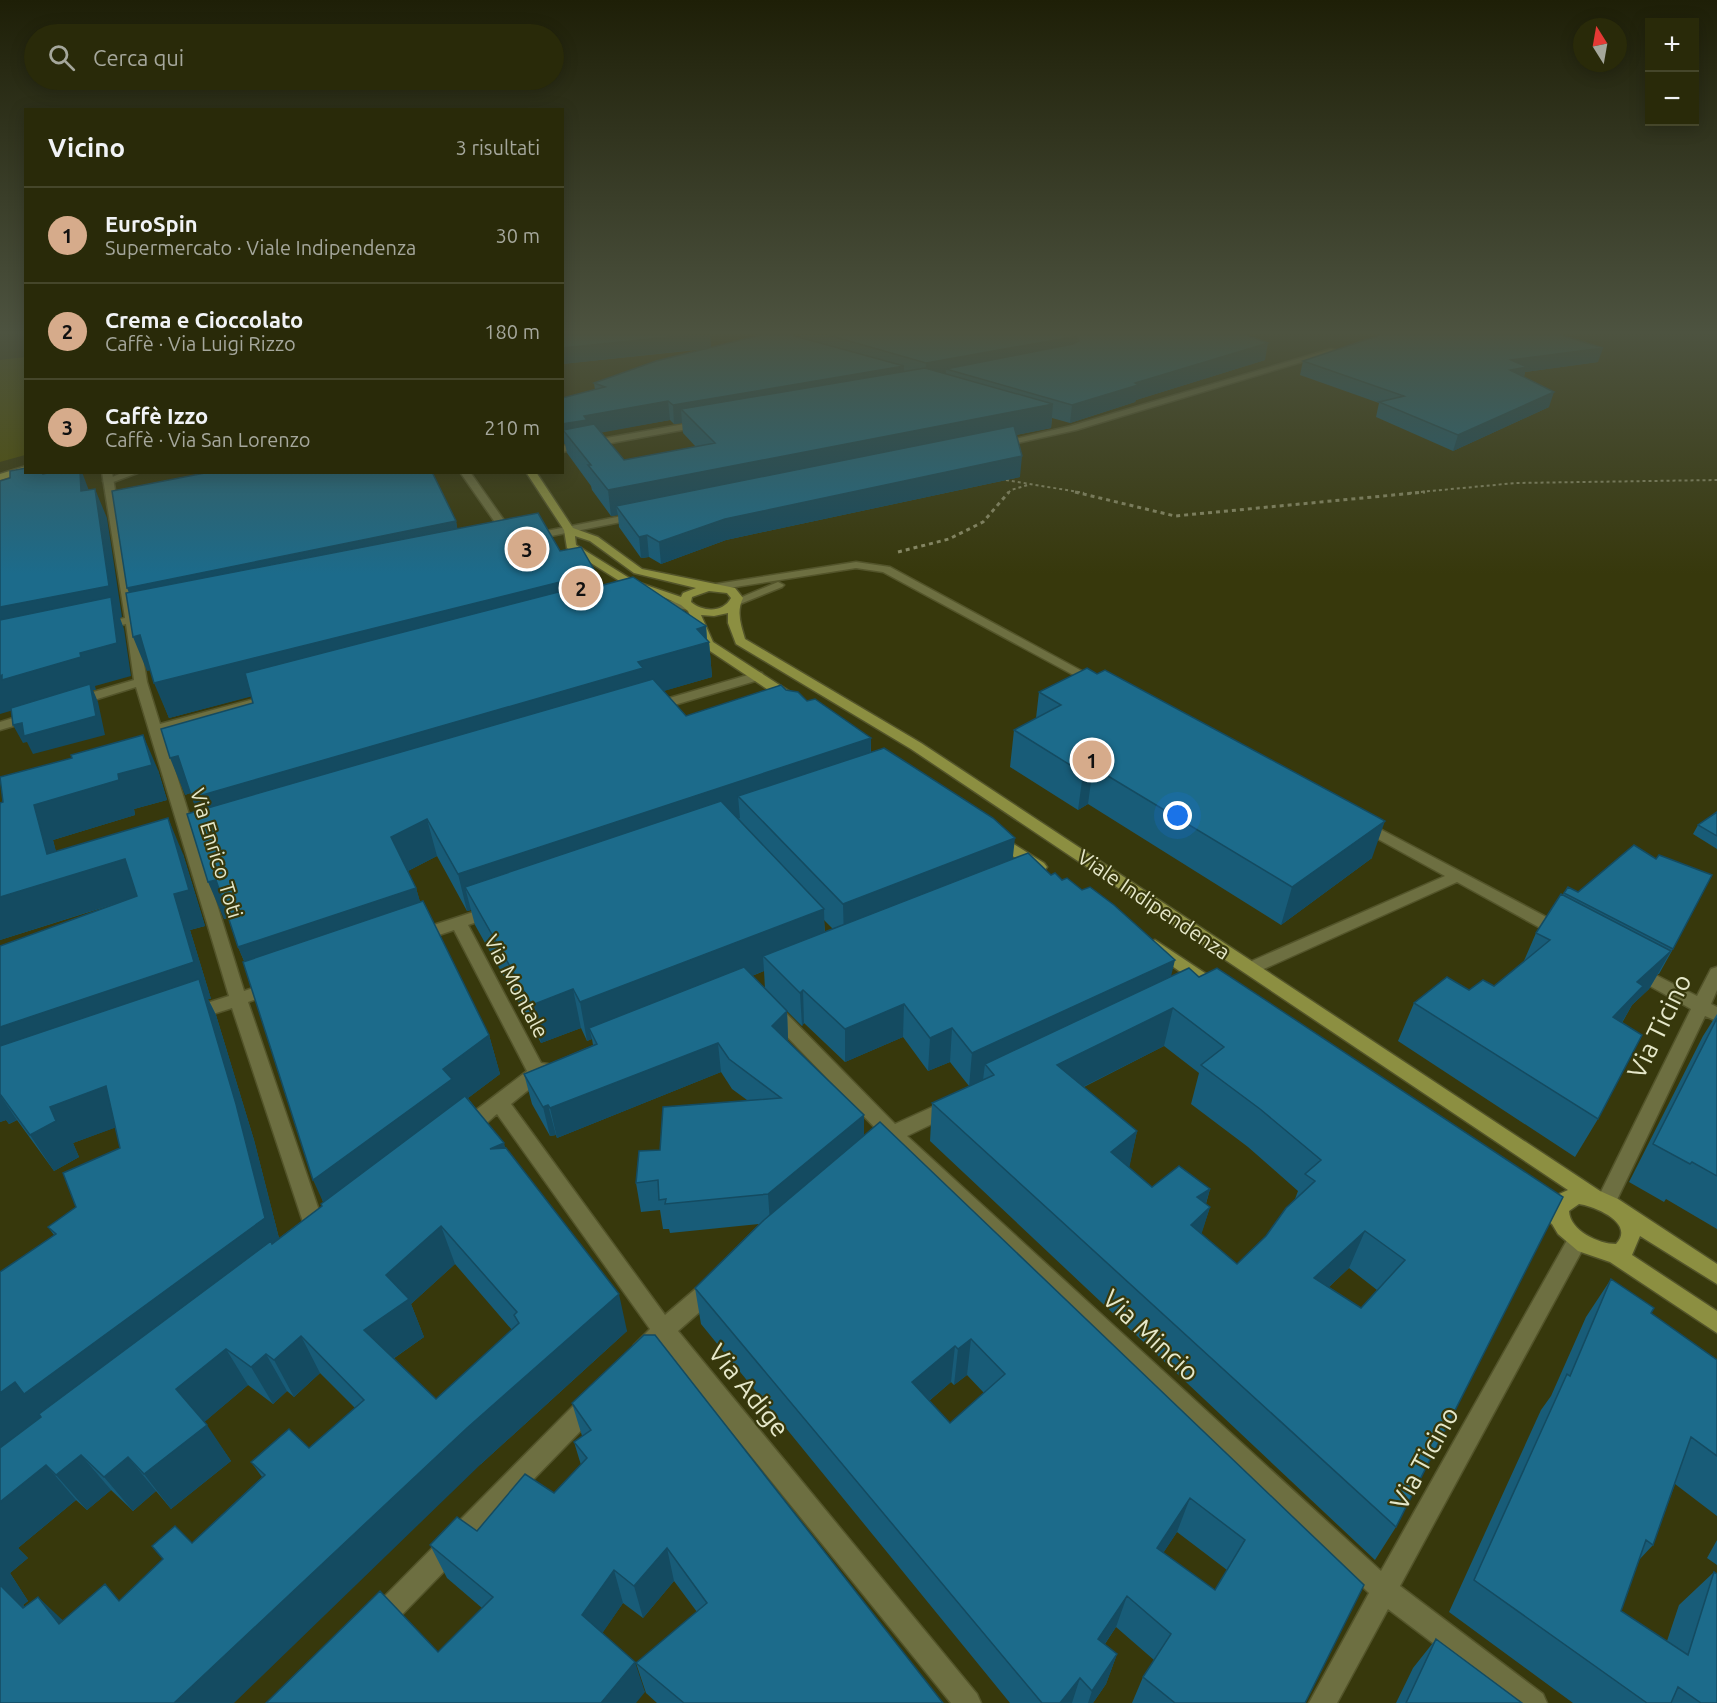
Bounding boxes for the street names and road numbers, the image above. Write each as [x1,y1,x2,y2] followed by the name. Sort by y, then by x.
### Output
[186,785,248,921] street label: Via Enrico Toti
[1073,844,1235,964] street label: Viale Indipendenza
[480,930,554,1042] street label: Via Montale
[1621,969,1697,1083] street label: Via Ticino
[1097,1283,1205,1387] street label: Via Mincio
[703,1338,795,1442] street label: Via Adige
[1384,1402,1464,1514] street label: Via Ticino

